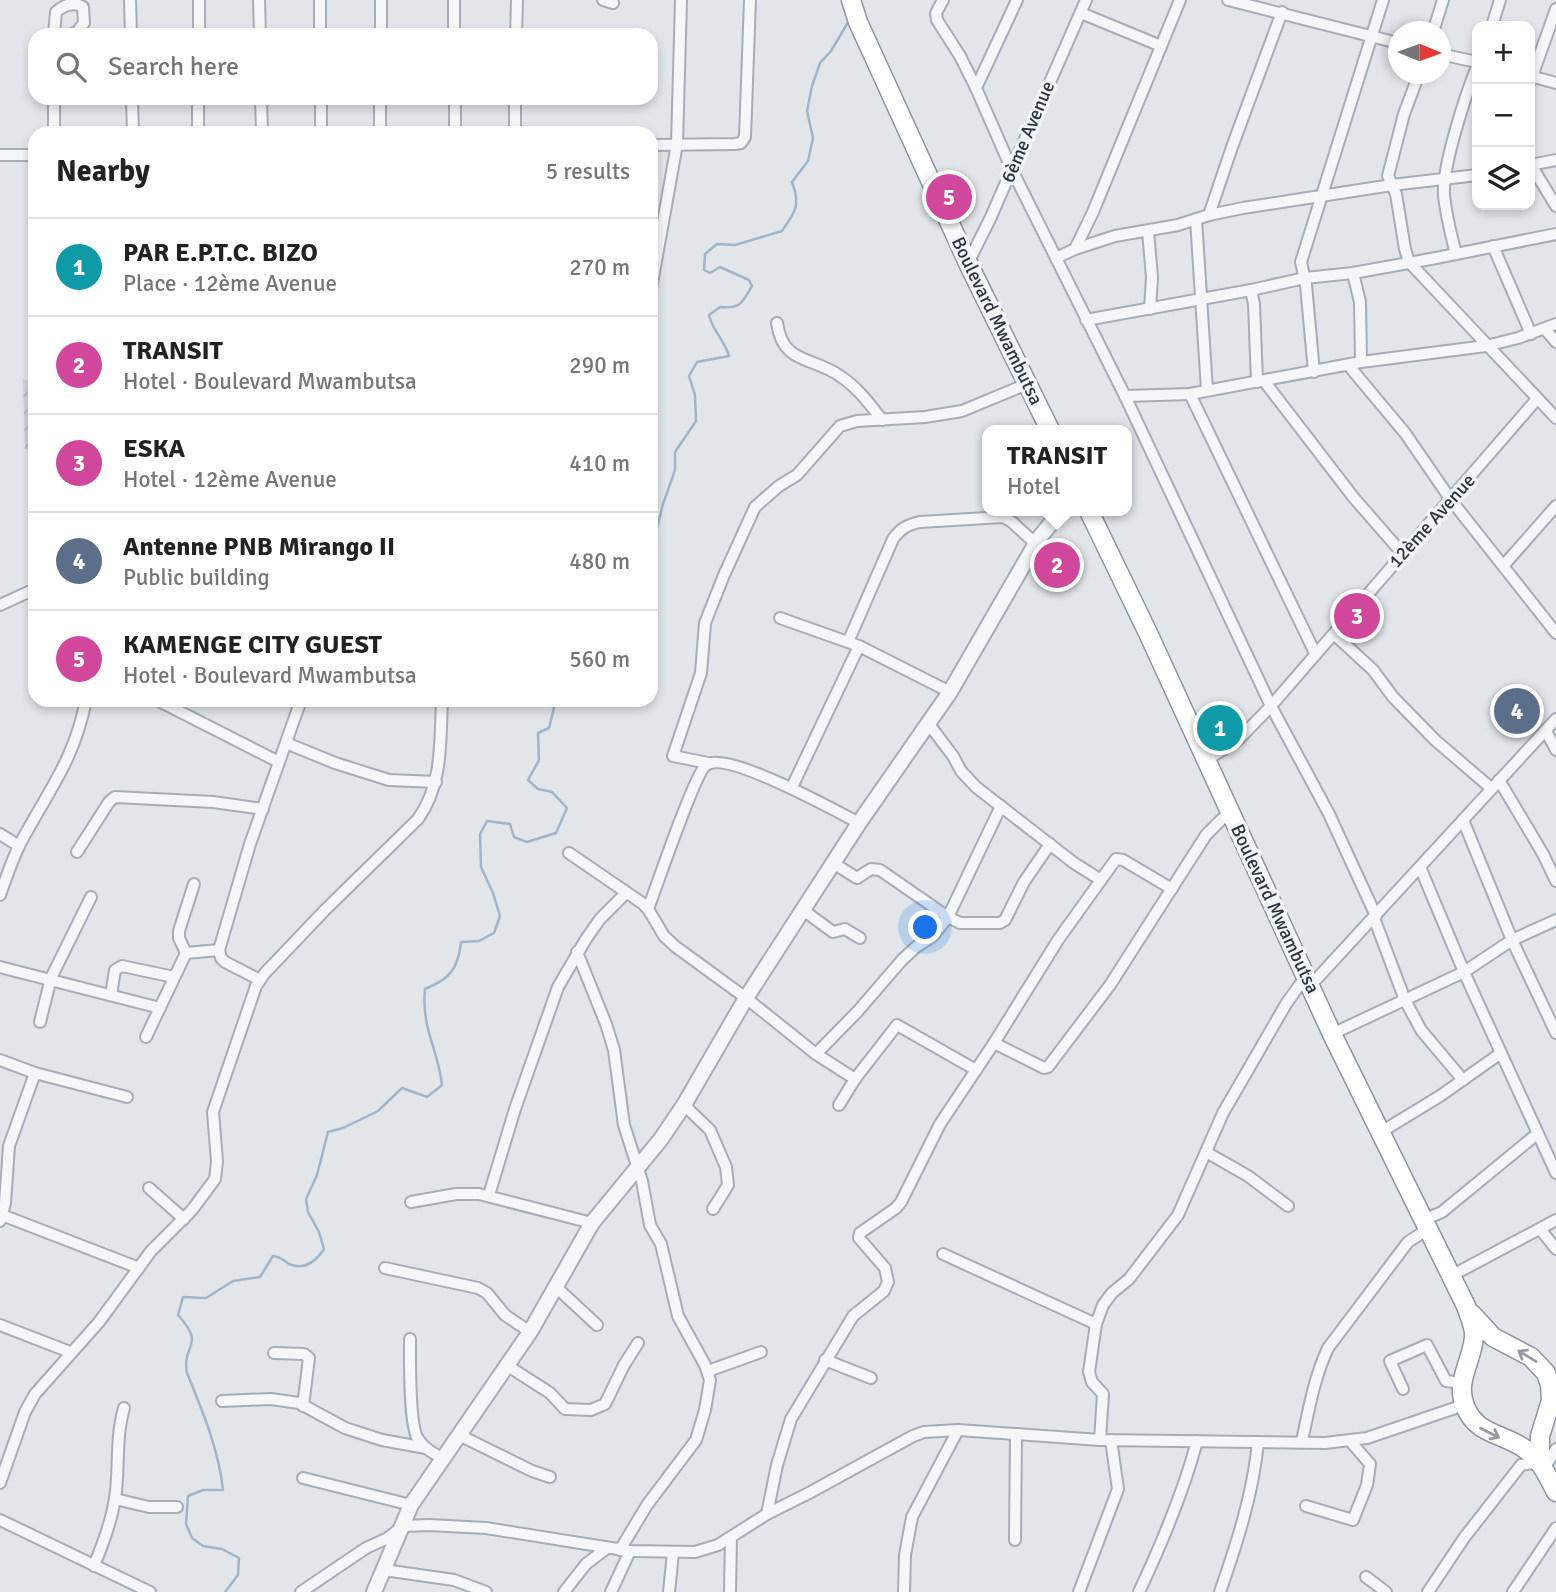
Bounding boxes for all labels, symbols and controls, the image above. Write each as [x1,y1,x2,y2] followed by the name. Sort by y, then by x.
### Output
[1388,21,1451,84] north arrow
[1472,21,1535,210] map controls
[1472,21,1535,84] button: +
[28,28,658,105] search box
[52,48,90,86] icon: search
[108,51,239,83] text: Search here
[996,78,1060,186] street label: 6ème Avenue
[1472,84,1535,147] button: −
[1472,147,1535,210] button: layers
[56,153,150,190] text: Nearby
[546,157,630,186] text: 5 results
[926,171,972,223] pin: 5
[946,233,1048,409] street label: Boulevard Mwambutsa
[123,237,318,269] text: PAR E.P.T.C. BIZO
[73,253,85,282] text: 1
[569,253,630,282] text: 270 m
[123,269,337,298] text: Place · 12ème Avenue
[123,335,223,367] text: TRANSIT
[73,351,85,380] text: 2
[569,351,630,380] text: 290 m
[123,367,417,396] text: Hotel · Boulevard Mwambutsa
[982,425,1132,516] popup
[123,433,185,465] text: ESKA
[1007,440,1107,472] text: TRANSIT
[73,449,85,478] text: 3
[569,449,630,478] text: 410 m
[123,465,337,494] text: Hotel · 12ème Avenue
[1384,469,1480,573] street label: 12ème Avenue
[1007,472,1060,501] text: Hotel
[123,531,395,563] text: Antenne PNB Mirango II
[1034,539,1080,591] pin: 2
[73,547,85,576] text: 4
[569,547,630,576] text: 480 m
[123,563,270,592] text: Public building
[1334,590,1380,642] pin: 3
[123,629,382,661] text: KAMENGE CITY GUEST
[73,645,85,674] text: 5
[569,645,630,674] text: 560 m
[123,661,417,690] text: Hotel · Boulevard Mwambutsa
[1494,685,1540,737] pin: 4
[1197,702,1243,754] pin: 1
[1225,820,1325,998] street label: Boulevard Mwambutsa
[908,910,942,944] your location
[1518,1349,1538,1363] one-way arrow
[1479,1426,1500,1440] one-way arrow

